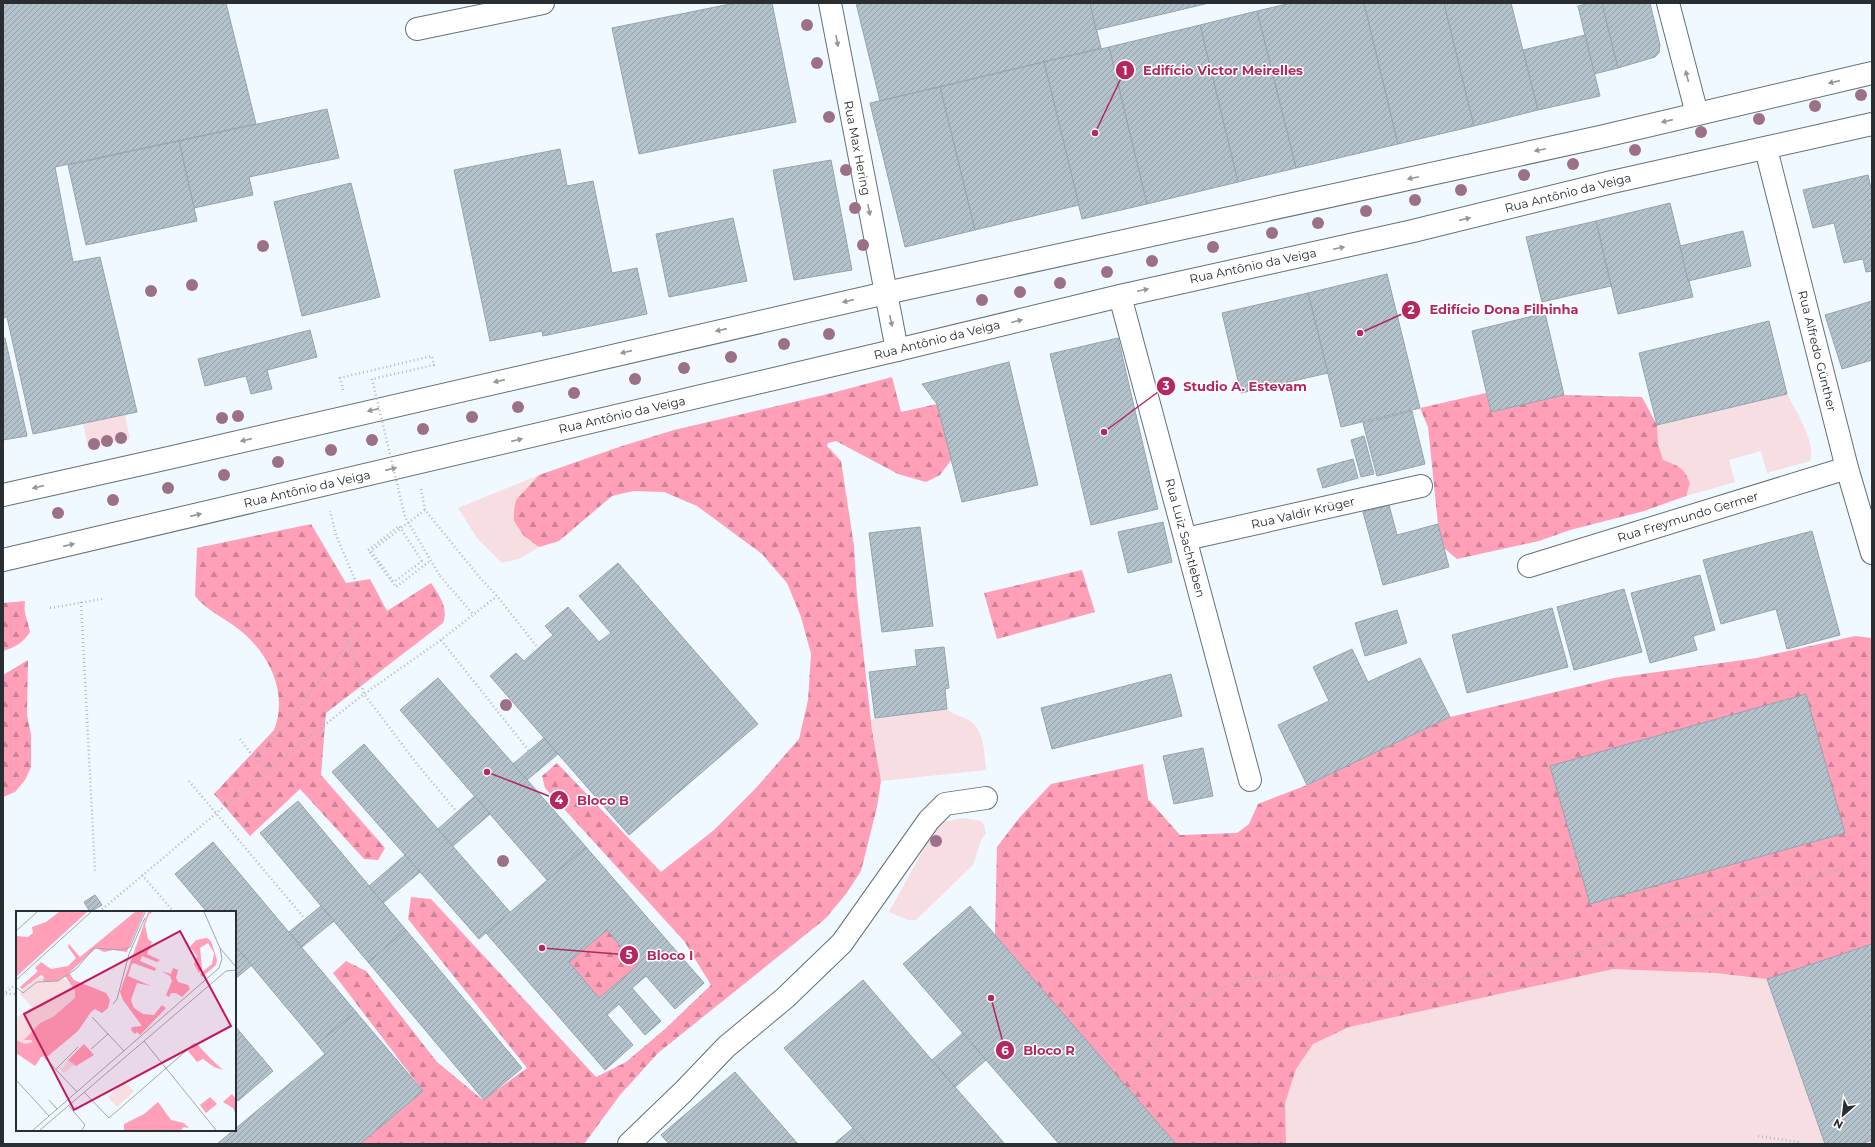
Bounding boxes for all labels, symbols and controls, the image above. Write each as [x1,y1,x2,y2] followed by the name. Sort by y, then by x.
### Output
[834,35,840,47] one-way arrow
[1115,58,1311,83] callout: Edifício Victor Meirelles
[1143,62,1303,78] text: Edifício Victor Meirelles
[1123,63,1127,78] text: 1
[1684,70,1690,82] one-way arrow
[1828,79,1840,85] one-way arrow
[841,99,874,197] street label: Rua Max Hering
[1660,119,1673,125] one-way arrow
[1534,147,1546,153] one-way arrow
[1503,170,1633,215] street label: Rua Antônio da Veiga
[1407,175,1419,181] one-way arrow
[867,204,873,216] one-way arrow
[1459,215,1471,221] one-way arrow
[1332,244,1345,250] one-way arrow
[1188,245,1318,286] street label: Rua Antônio da Veiga
[1137,287,1149,293] one-way arrow
[1795,289,1840,413] street label: Rua Alfredo Günther
[1401,297,1586,322] callout: Edifício Dona Filhinha
[841,299,854,305] one-way arrow
[1429,301,1579,317] text: Edifício Dona Filhinha
[1407,302,1415,317] text: 2
[889,315,895,328] one-way arrow
[872,317,1002,362] street label: Rua Antônio da Veiga
[1011,317,1023,323] one-way arrow
[715,328,727,334] one-way arrow
[620,350,632,356] one-way arrow
[1156,374,1315,399] callout: Studio A. Estevam
[1161,378,1170,393] text: 3
[1183,378,1307,394] text: Studio A. Estevam
[493,379,505,385] one-way arrow
[557,393,687,436] street label: Rua Antônio da Veiga
[366,408,379,414] one-way arrow
[511,436,523,442] one-way arrow
[240,437,252,443] one-way arrow
[385,466,397,472] one-way arrow
[242,467,372,510] street label: Rua Antônio da Veiga
[1162,477,1209,599] street label: Rua Luiz Sachtleben
[32,484,44,490] one-way arrow
[1616,488,1760,545] street label: Rua Freymundo Germer
[1250,493,1356,532] street label: Rua Valdir Krüger
[190,512,202,518] one-way arrow
[64,542,76,548] one-way arrow
[549,788,638,813] callout: Bloco B
[555,792,564,807] text: 4
[577,792,629,808] text: Bloco B
[16,911,236,1131] inset map
[619,943,701,968] callout: Bloco I
[625,947,633,962] text: 5
[647,947,693,963] text: Bloco I
[995,1038,1083,1063] callout: Bloco R
[1023,1042,1075,1058] text: Bloco R
[1001,1043,1009,1058] text: 6
[1823,1095,1863,1135] north arrow
[1831,1116,1846,1132] text: N

